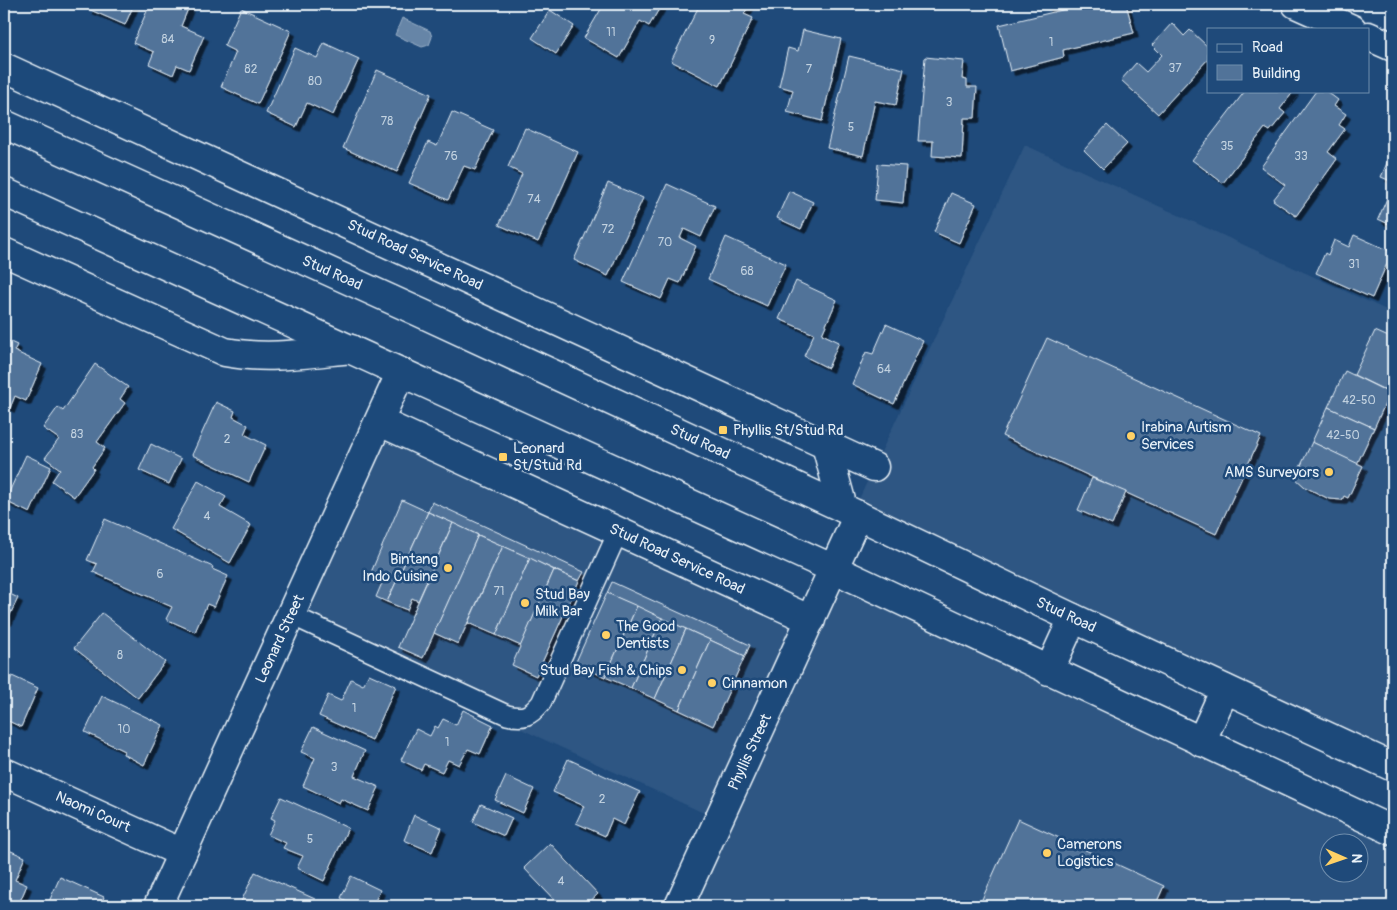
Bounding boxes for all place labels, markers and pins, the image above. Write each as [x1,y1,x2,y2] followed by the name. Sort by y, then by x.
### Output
[1141,418,1232,454] place label: Irabina Autism Services
[733,421,844,440] place label: Phyllis St/Stud Rd
[717,424,729,436] marker: Phyllis St/Stud Rd
[1125,430,1137,442] marker: Irabina Autism Services
[513,439,582,475] place label: Leonard St/Stud Rd
[497,451,509,463] marker: Leonard St/Stud Rd
[1224,463,1319,482] place label: AMS Surveyors
[1323,466,1335,478] marker: AMS Surveyors
[362,550,439,586] place label: Bintang Indo Cuisine
[442,562,454,574] marker: Bintang Indo Cuisine
[535,585,590,621] place label: Stud Bay Milk Bar
[519,597,531,609] marker: Stud Bay Milk Bar
[616,617,675,653] place label: The Good Dentists
[600,629,612,641] marker: The Good Dentists
[540,661,672,680] place label: Stud Bay Fish & Chips
[676,664,688,676] marker: Stud Bay Fish & Chips
[722,674,787,693] place label: Cinnamon
[706,677,718,689] marker: Cinnamon
[1057,835,1122,871] place label: Camerons Logistics
[1041,847,1053,859] marker: Camerons Logistics

